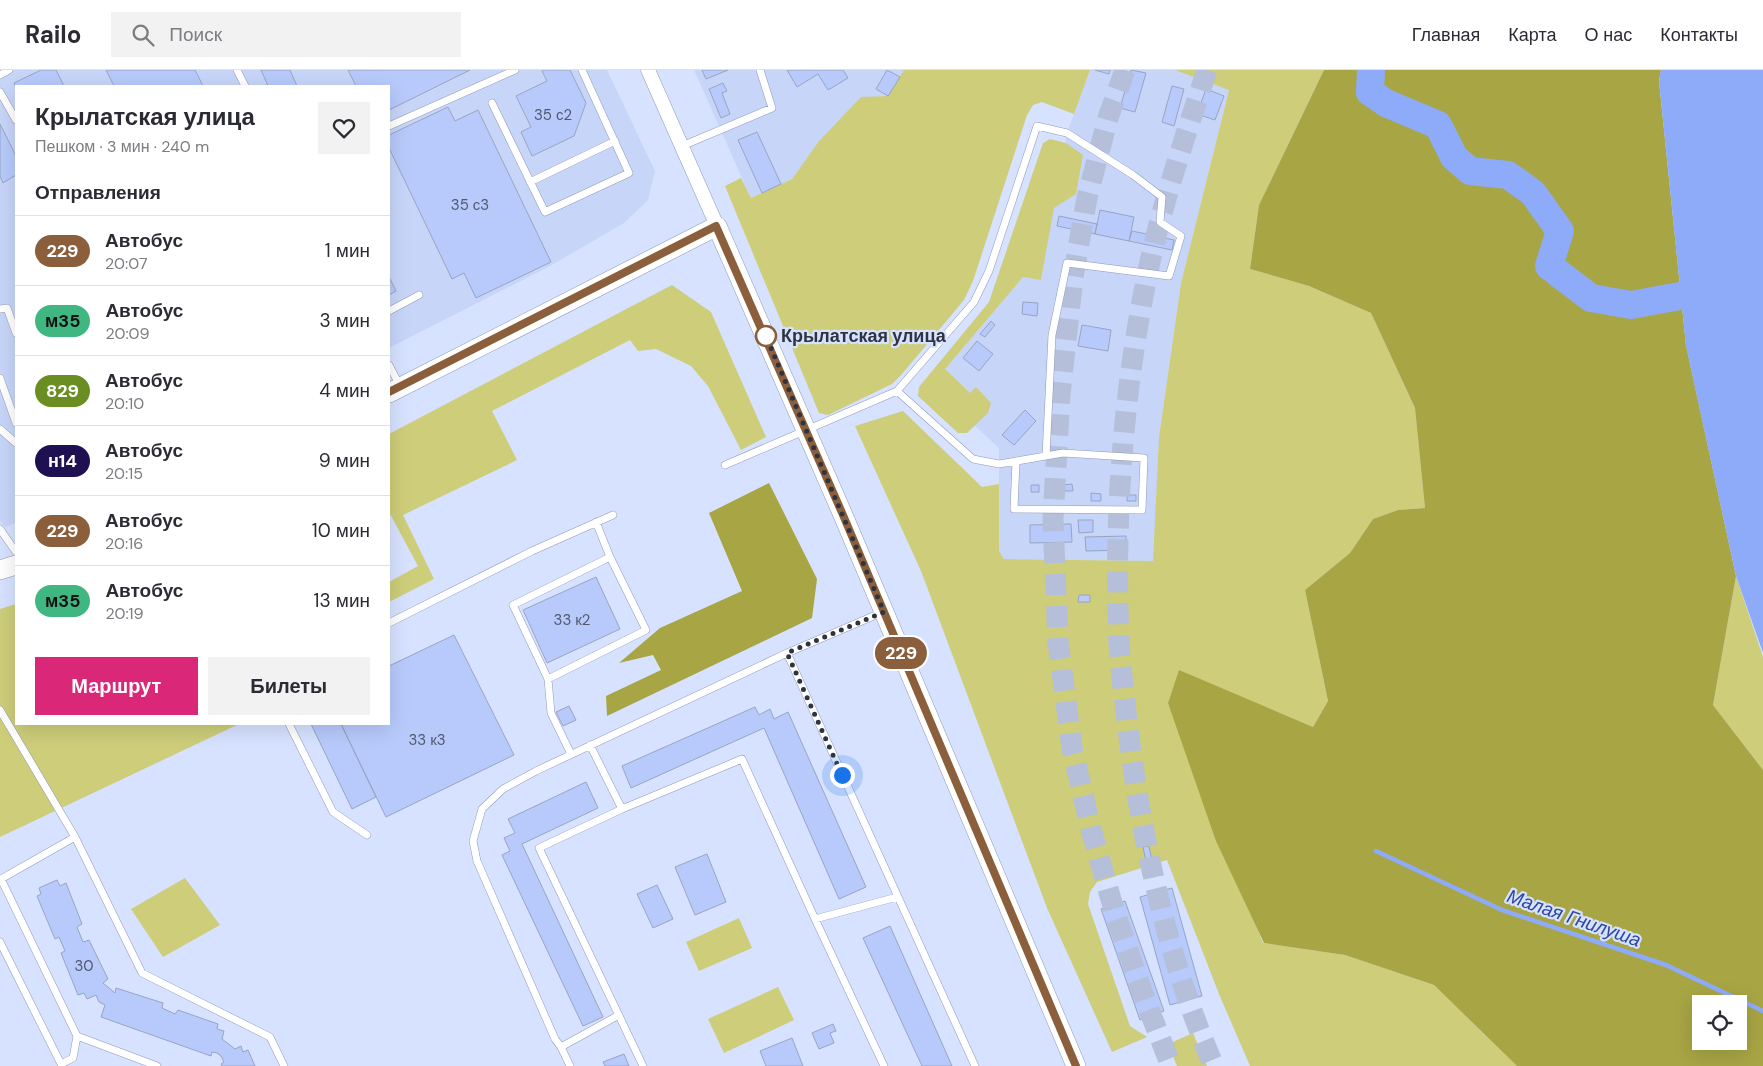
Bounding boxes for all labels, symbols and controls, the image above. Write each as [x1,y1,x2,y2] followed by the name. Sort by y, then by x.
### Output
[111,12,461,57] search box
[25,19,81,50] text: Railo
[129,21,157,49] icon: search
[169,22,222,47] text: Поиск
[1412,23,1480,47] text: Главная
[1508,23,1557,47] text: Карта
[1585,23,1632,47] text: О нас
[1660,23,1738,47] text: Контакты
[35,101,255,132] text: Крылатская улица
[318,102,370,154] button: heart
[534,105,572,125] house number: 35 с2
[35,136,209,157] text: Пешком · 3 мин · 240 m
[35,180,161,205] text: Отправления
[451,195,489,215] house number: 35 с3
[105,228,183,253] text: Автобус
[325,238,370,263] text: 1 мин
[46,239,79,263] text: 229
[105,253,148,274] text: 20:07
[105,298,183,323] text: Автобус
[320,308,370,333] text: 3 мин
[45,309,80,333] text: м35
[105,323,150,344] text: 20:09
[781,324,947,348] place label: Крылатская улица
[755,325,777,347] marker: Крылатская улица
[105,368,183,393] text: Автобус
[319,378,370,403] text: 4 мин
[46,379,79,403] text: 829
[105,393,144,414] text: 20:10
[105,438,183,463] text: Автобус
[319,448,370,473] text: 9 мин
[48,449,77,473] text: н14
[105,463,143,484] text: 20:15
[105,508,183,533] text: Автобус
[312,518,370,543] text: 10 мин
[46,519,79,543] text: 229
[105,533,143,554] text: 20:16
[105,578,183,603] text: Автобус
[314,588,370,613] text: 13 мин
[45,589,80,613] text: м35
[105,603,144,624] text: 20:19
[554,610,590,630] house number: 33 к2
[872,637,930,669] line badge: 229
[885,641,917,665] text: 229
[35,657,198,715] button: Маршрут
[208,657,370,715] button: Билеты
[408,730,446,750] house number: 33 к3
[830,763,855,788] your location
[1504,883,1644,953] water label: Малая Гнилуша
[74,956,94,976] house number: 30
[1692,995,1747,1050] map controls
[1692,995,1747,1050] button: locate

